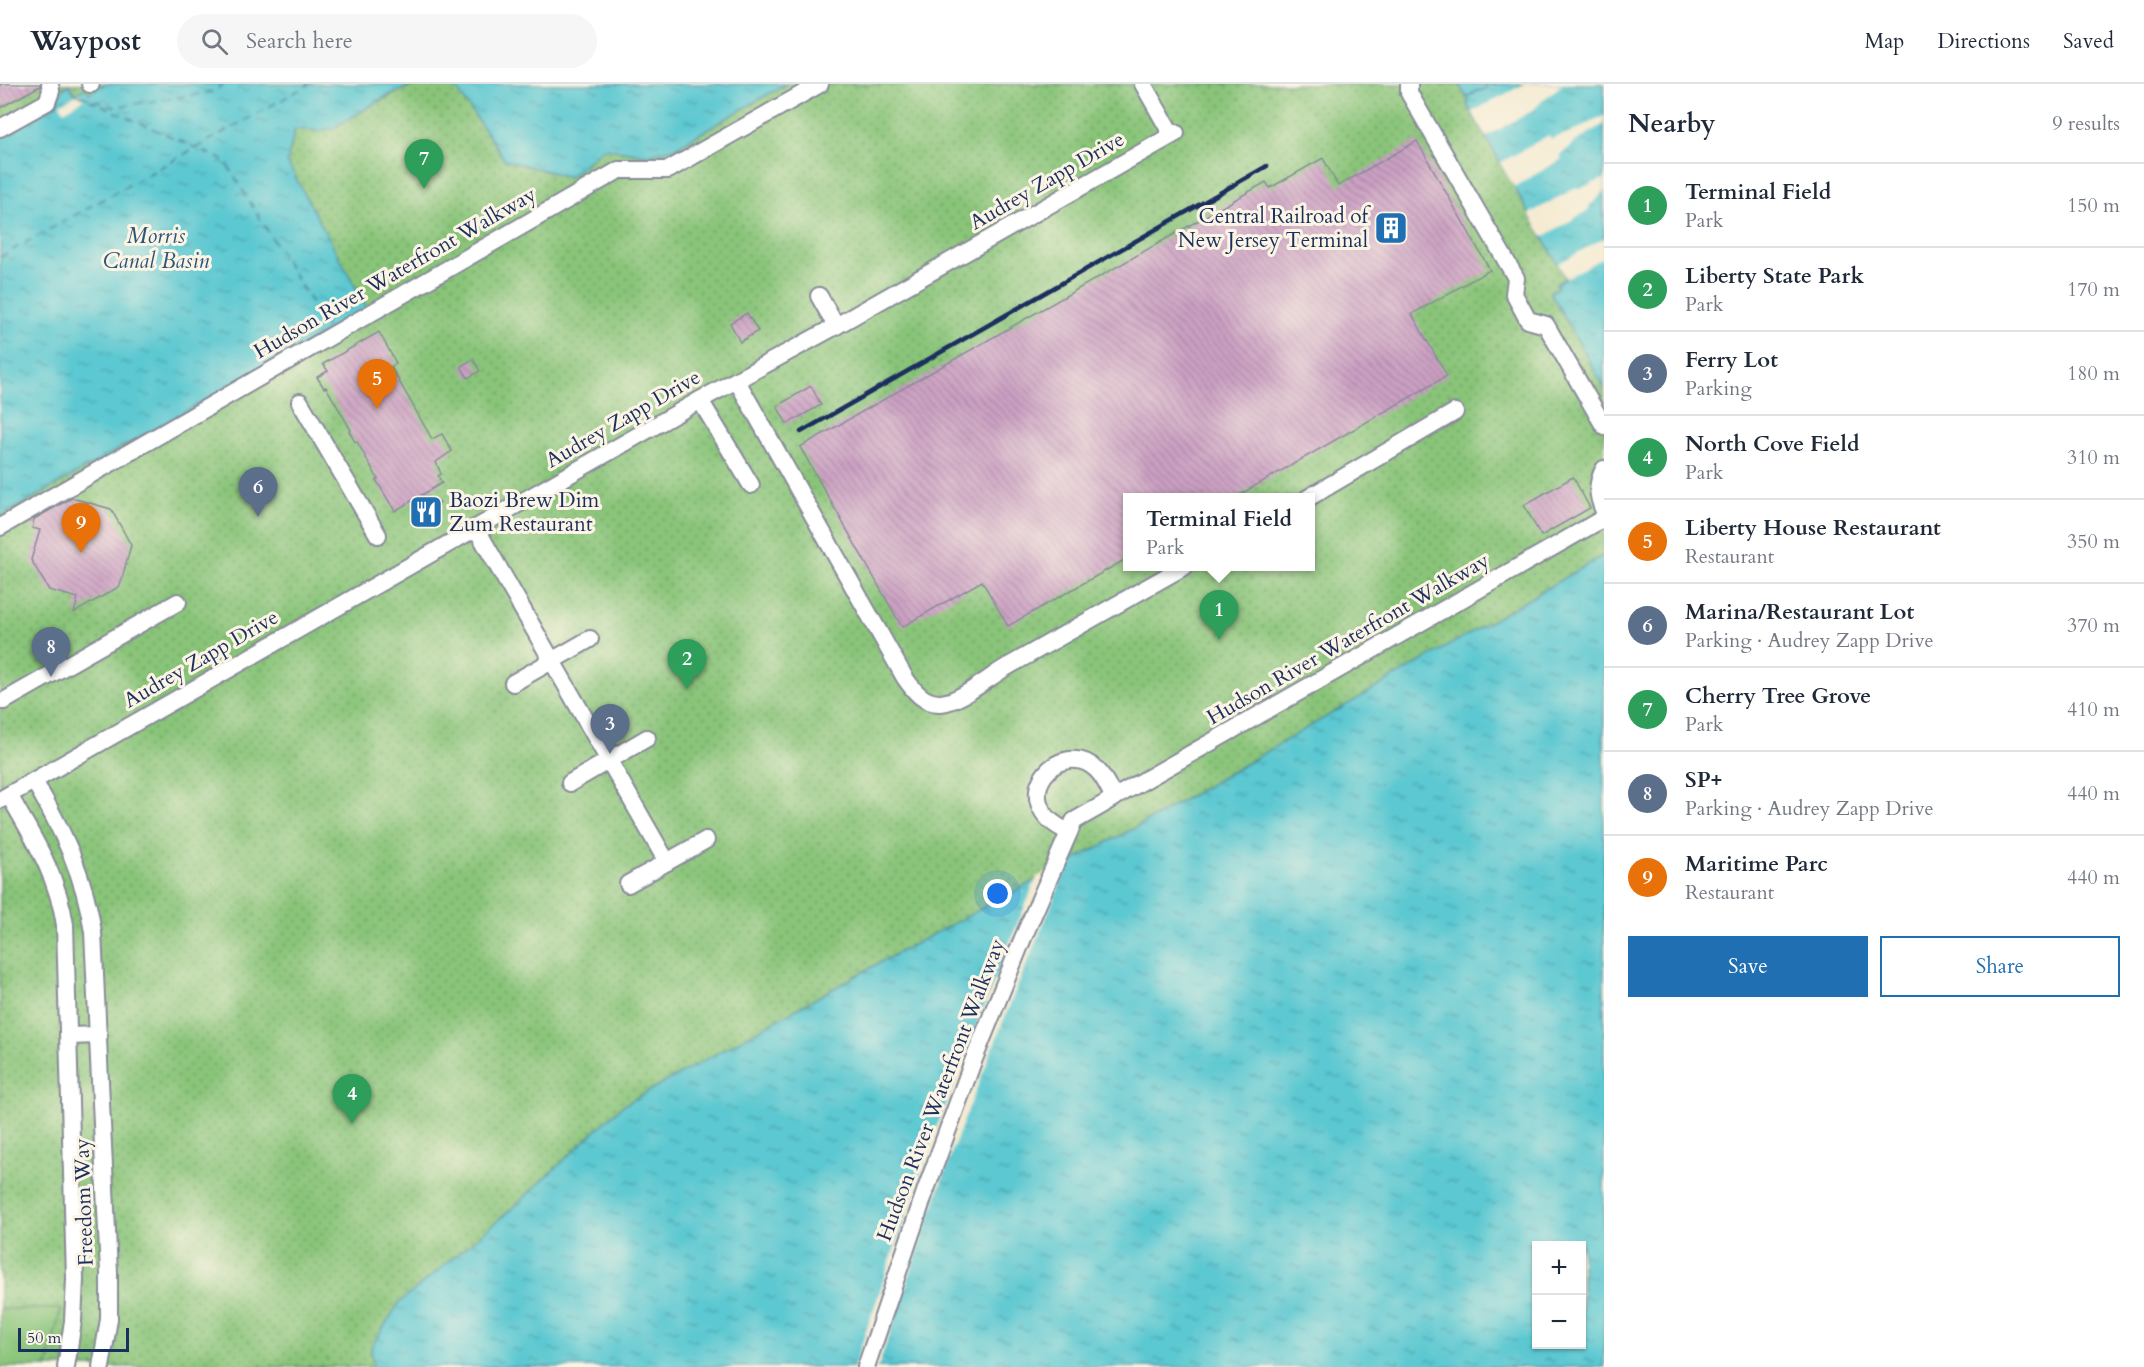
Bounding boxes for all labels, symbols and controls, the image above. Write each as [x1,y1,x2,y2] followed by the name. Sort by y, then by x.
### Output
[177,14,597,68] search box
[30,22,141,60] text: Waypost
[198,25,231,58] icon: search
[246,26,353,56] text: Search here
[1864,27,1904,56] text: Map
[1937,27,2030,56] text: Directions
[2063,27,2114,56] text: Saved
[1628,106,1716,141] text: Nearby
[2052,110,2120,137] text: 9 results
[964,125,1130,237] street label: Audrey Zapp Drive
[404,140,444,189] pin: 7
[1685,177,1831,207] text: Terminal Field
[248,180,542,366] street label: Hudson River Waterfront Walkway
[1642,192,1653,219] text: 1
[2067,192,2120,219] text: 150 m
[1178,202,1372,255] place label: Central Railroad of New Jersey Terminal
[1685,207,1723,234] text: Park
[1373,210,1409,246] building icon: Central Railroad of New Jersey Terminal
[103,221,210,276] water label: Morris Canal Basin
[1685,261,1864,291] text: Liberty State Park
[1642,276,1653,303] text: 2
[2067,276,2120,303] text: 170 m
[1685,291,1723,318] text: Park
[1685,345,1778,375] text: Ferry Lot
[358,360,397,409] pin: 5
[1642,360,1653,387] text: 3
[2067,360,2120,387] text: 180 m
[540,363,706,475] street label: Audrey Zapp Drive
[1685,375,1752,402] text: Parking
[1685,429,1859,459] text: North Cove Field
[1642,444,1653,471] text: 4
[2067,444,2120,471] text: 310 m
[1685,459,1723,486] text: Park
[238,468,278,517] pin: 6
[449,486,600,539] place label: Baozi Brew Dim Zum Restaurant
[1123,493,1315,571] popup
[408,494,444,530] restaurant icon: Baozi Brew Dim Zum Restaurant
[62,504,100,553] pin: 9
[1146,504,1292,534] text: Terminal Field
[1685,513,1941,543] text: Liberty House Restaurant
[1642,528,1653,555] text: 5
[2067,528,2120,555] text: 350 m
[1146,534,1184,561] text: Park
[1685,543,1774,570] text: Restaurant
[1201,546,1495,732] street label: Hudson River Waterfront Walkway
[1200,590,1238,640] pin: 1
[1685,597,1914,627] text: Marina/Restaurant Lot
[118,603,284,715] street label: Audrey Zapp Drive
[1642,612,1653,639] text: 6
[2067,612,2120,639] text: 370 m
[1685,627,1934,654] text: Parking · Audrey Zapp Drive
[32,628,70,677] pin: 8
[668,640,706,689] pin: 2
[1685,681,1871,711] text: Cherry Tree Grove
[1642,696,1653,723] text: 7
[2067,696,2120,723] text: 410 m
[590,704,630,754] pin: 3
[1685,711,1723,738] text: Park
[1685,765,1722,795] text: SP+
[1642,780,1653,807] text: 8
[2067,780,2120,807] text: 440 m
[1685,795,1934,822] text: Parking · Audrey Zapp Drive
[1685,849,1828,879] text: Maritime Parc
[1642,864,1653,891] text: 9
[2067,864,2120,891] text: 440 m
[983,879,1012,908] your location
[1685,879,1774,906] text: Restaurant
[870,935,1012,1245] street label: Hudson River Waterfront Walkway
[1628,936,1868,997] button: Save
[1880,936,2120,997] button: Share
[332,1074,372,1124] pin: 4
[67,1138,101,1266] street label: Freedom Way
[1532,1241,1586,1349] map controls
[1532,1241,1586,1295] button: +
[1532,1295,1586,1349] button: −
[18,1325,129,1352] scale bar
[27,1327,61,1349] text: 50 m

